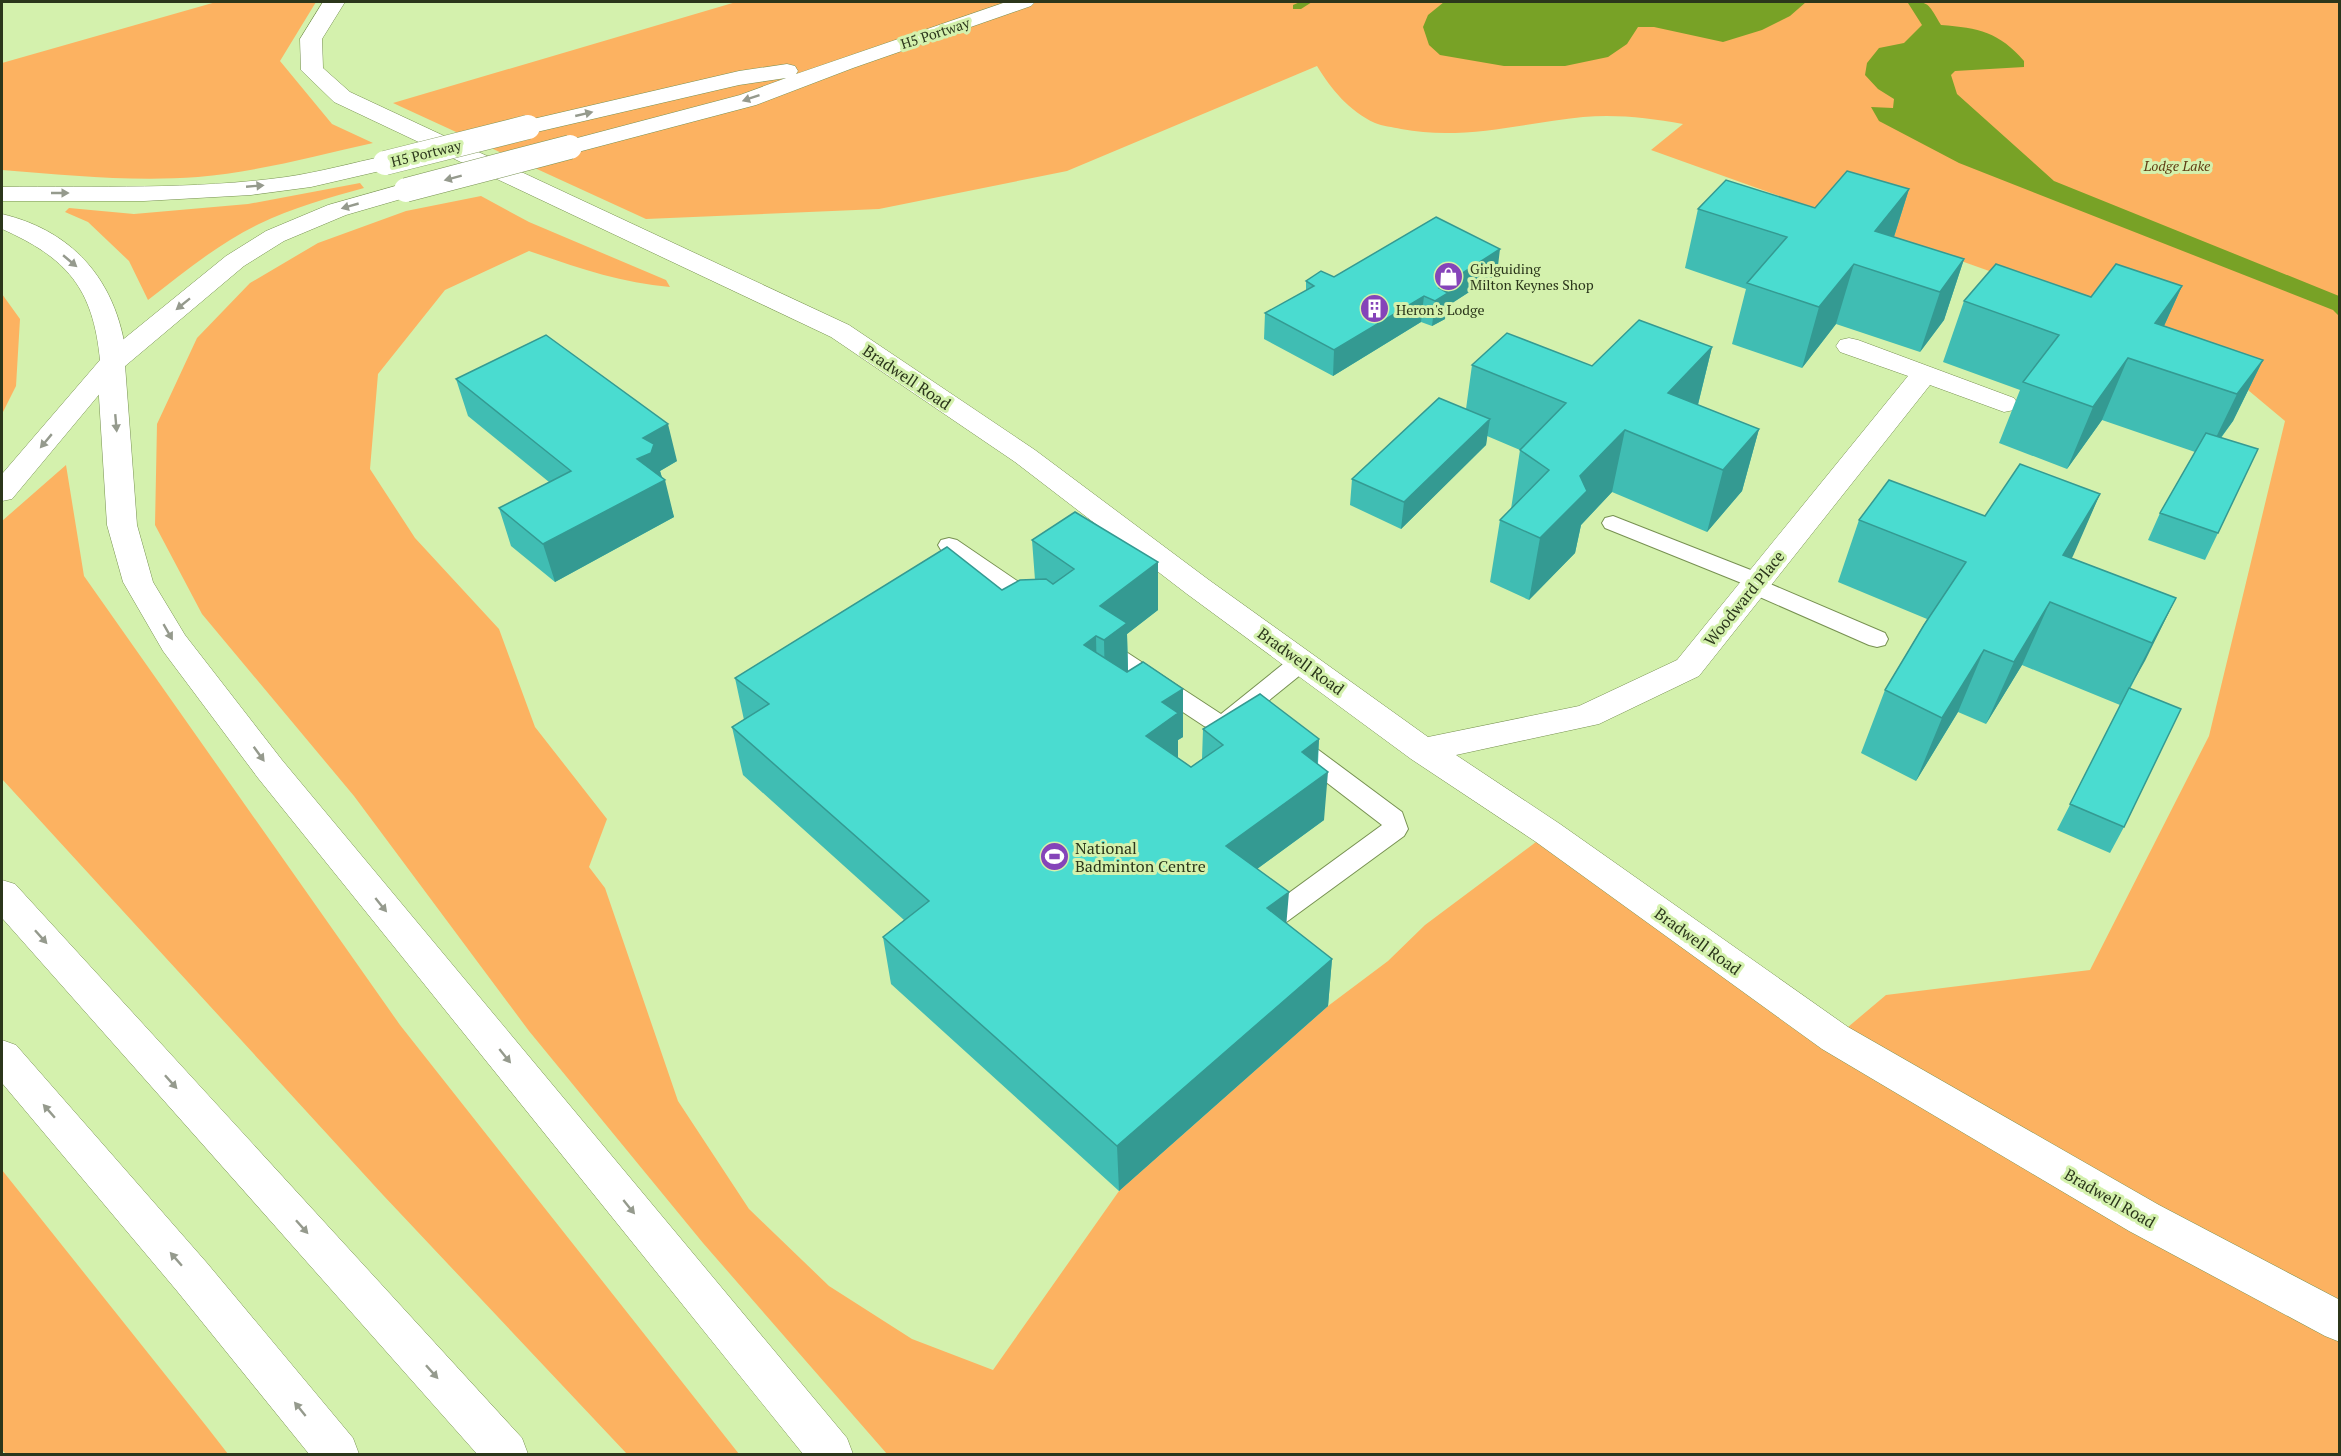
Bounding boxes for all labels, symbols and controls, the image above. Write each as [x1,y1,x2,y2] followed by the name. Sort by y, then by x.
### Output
[898,13,973,53] street label: H5 Portway
[742,94,760,104] one-way arrow
[575,109,594,118] one-way arrow
[389,135,464,171] street label: H5 Portway
[2143,156,2211,175] park label: Lodge Lake
[444,174,462,183] one-way arrow
[245,181,264,191] one-way arrow
[50,189,69,198] one-way arrow
[341,202,359,211] one-way arrow
[62,254,77,267] one-way arrow
[1470,259,1594,294] place label: Girlguiding Milton Keynes Shop
[1433,260,1465,292] shop icon: Girlguiding Milton Keynes Shop
[1359,293,1391,325] building icon: Heron's Lodge
[175,297,191,310] one-way arrow
[1396,300,1484,319] place label: Heron's Lodge
[859,339,955,415] street label: Bradwell Road
[111,414,121,433] one-way arrow
[40,433,53,448] one-way arrow
[1699,546,1789,650] street label: Woodward Place
[1253,622,1349,700] street label: Bradwell Road
[162,624,173,640] one-way arrow
[253,745,265,761] one-way arrow
[1075,837,1206,877] place label: National Badminton Centre
[1038,841,1070,873] sports icon: National Badminton Centre
[375,898,387,913] one-way arrow
[1650,902,1746,980] street label: Bradwell Road
[34,929,47,944] one-way arrow
[498,1048,511,1063] one-way arrow
[164,1074,177,1089] one-way arrow
[43,1104,56,1119] one-way arrow
[2060,1163,2160,1233] street label: Bradwell Road
[622,1199,635,1215] one-way arrow
[294,1220,308,1234] one-way arrow
[170,1252,183,1267] one-way arrow
[425,1364,438,1379] one-way arrow
[294,1401,307,1417] one-way arrow

